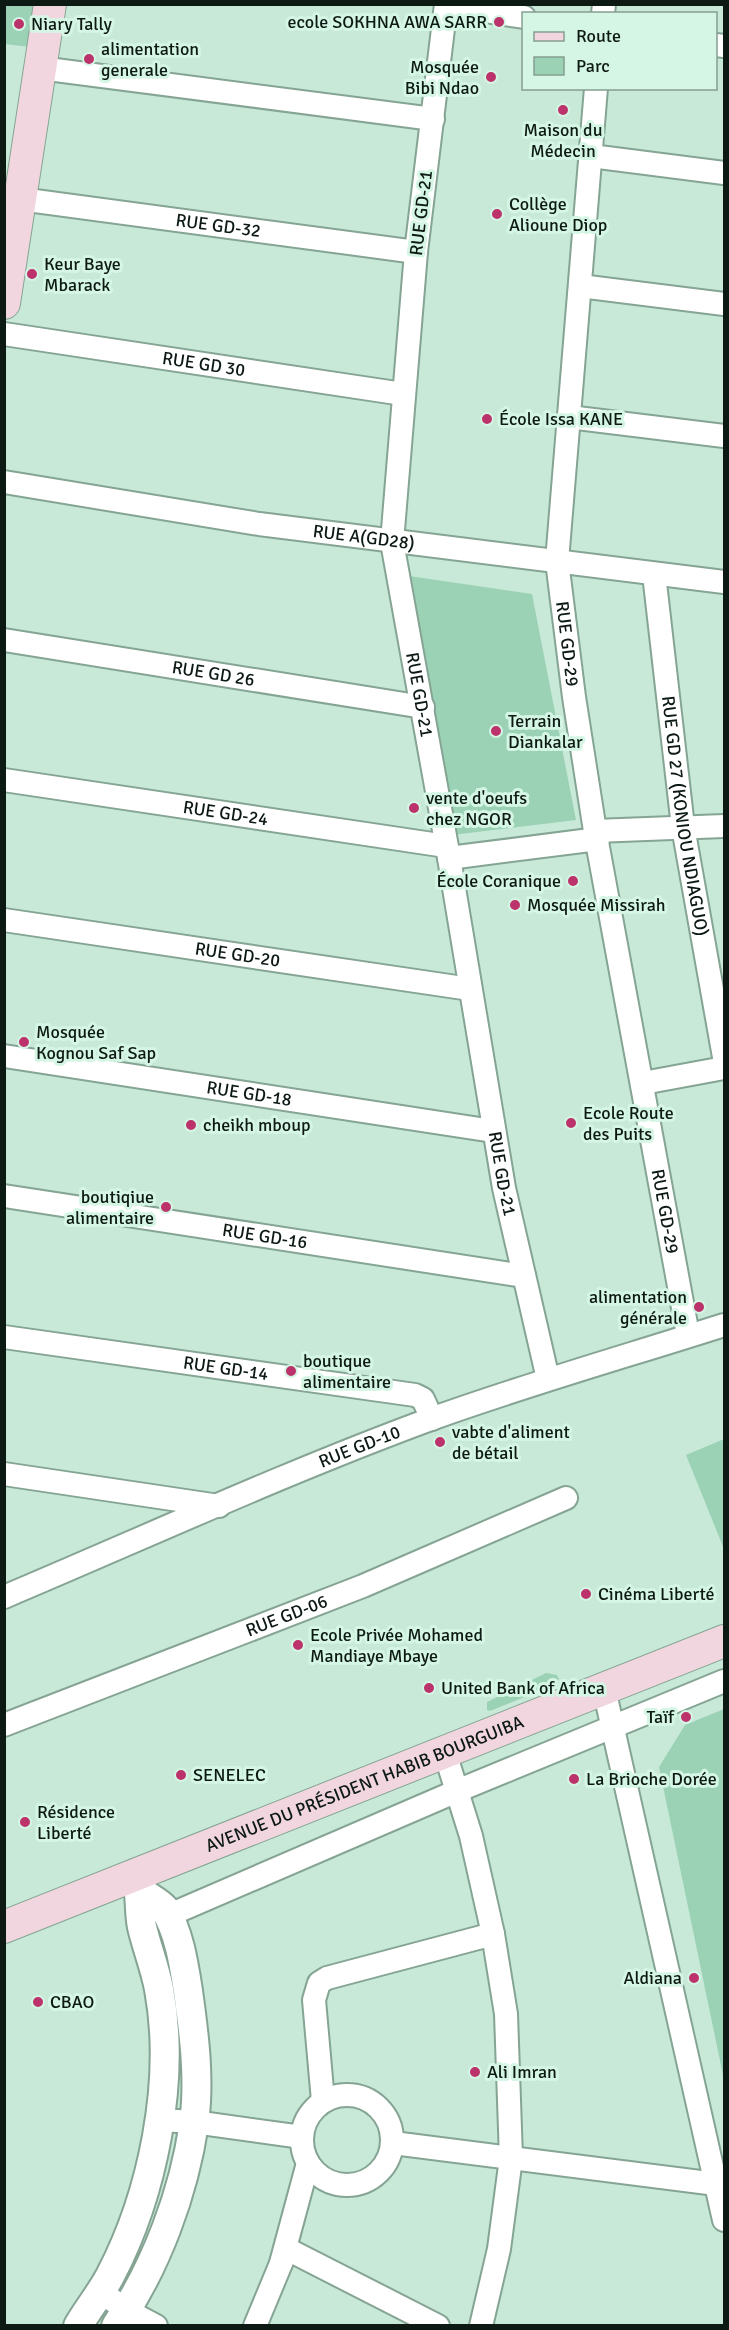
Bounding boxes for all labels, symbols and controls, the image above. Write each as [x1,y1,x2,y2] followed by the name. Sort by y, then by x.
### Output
[287,11,487,33] place label: ecole SOKHNA AWA SARR
[522,12,717,90] legend
[31,13,113,35] place label: Niary Tally
[492,15,506,29] marker: ecole SOKHNA AWA SARR
[12,17,26,31] marker: Niary Tally
[576,25,621,47] text: Route
[101,38,199,81] place label: alimentation generale
[82,52,96,66] marker: alimentation generale
[576,55,610,77] text: Parc
[405,56,479,99] place label: Mosquée Bibi Ndao
[484,70,498,84] marker: Mosquée Bibi Ndao
[556,103,570,117] marker: Maison du Médecin
[524,119,602,162] place label: Maison du Médecin
[405,169,437,257] street label: RUE GD-21
[509,193,607,236] place label: Collège Alioune Diop
[490,207,504,221] marker: Collège Alioune Diop
[174,209,262,242] street label: RUE GD-32
[44,253,121,296] place label: Keur Baye Mbarack
[25,267,39,281] marker: Keur Baye Mbarack
[161,347,247,381] street label: RUE GD 30
[499,408,623,430] place label: École Issa KANE
[480,412,494,426] marker: École Issa KANE
[312,520,416,554] street label: RUE A(GD28)
[551,600,584,688] street label: RUE GD-29
[401,651,438,739] street label: RUE GD-21
[170,656,256,691] street label: RUE GD 26
[657,695,713,938] street label: RUE GD 27 (KONIOU NDIAGUO)
[508,710,583,753] place label: Terrain Diankalar
[489,724,503,738] marker: Terrain Diankalar
[426,787,527,830] place label: vente d'oeufs chez NGOR
[181,796,270,830] street label: RUE GD-24
[407,801,421,815] marker: vente d'oeufs chez NGOR
[436,870,561,892] place label: École Coranique
[566,874,580,888] marker: École Coranique
[527,894,666,916] place label: Mosquée Missirah
[508,898,522,912] marker: Mosquée Missirah
[193,937,282,972] street label: RUE GD-20
[36,1021,156,1064] place label: Mosquée Kognou Saf Sap
[17,1035,31,1049] marker: Mosquée Kognou Saf Sap
[205,1076,293,1111] street label: RUE GD-18
[583,1102,674,1145] place label: Ecole Route des Puits
[203,1114,311,1136] place label: cheikh mboup
[564,1116,578,1130] marker: Ecole Route des Puits
[184,1118,198,1132] marker: cheikh mboup
[484,1130,521,1218] street label: RUE GD-21
[647,1167,684,1255] street label: RUE GD-29
[66,1186,154,1229] place label: boutiqiue alimentaire
[159,1200,173,1214] marker: boutiqiue alimentaire
[221,1219,309,1254] street label: RUE GD-16
[589,1286,687,1329] place label: alimentation générale
[692,1300,706,1314] marker: alimentation générale
[303,1350,391,1393] place label: boutique alimentaire
[182,1351,270,1385] street label: RUE GD-14
[284,1364,298,1378] marker: boutique alimentaire
[315,1421,403,1473] street label: RUE GD-10
[452,1421,570,1464] place label: vabte d'aliment de bétail
[433,1435,447,1449] marker: vabte d'aliment de bétail
[598,1583,715,1605] place label: Cinéma Liberté
[579,1587,593,1601] marker: Cinéma Liberté
[243,1590,331,1641] street label: RUE GD-06
[310,1624,483,1667] place label: Ecole Privée Mohamed Mandiaye Mbaye
[291,1638,305,1652] marker: Ecole Privée Mohamed Mandiaye Mbaye
[441,1677,605,1699] place label: United Bank of Africa
[422,1681,436,1695] marker: United Bank of Africa
[646,1706,675,1728] place label: Taïf
[679,1710,693,1724] marker: Taïf
[202,1711,527,1857] street label: AVENUE DU PRÉSIDENT HABIB BOURGUIBA
[193,1764,266,1786] place label: SENELEC
[174,1768,188,1782] marker: SENELEC
[586,1768,717,1790] place label: La Brioche Dorée
[567,1772,581,1786] marker: La Brioche Dorée
[37,1801,115,1844] place label: Résidence Liberté
[18,1815,32,1829] marker: Résidence Liberté
[624,1967,682,1989] place label: Aldiana
[687,1971,701,1985] marker: Aldiana
[50,1991,94,2013] place label: CBAO
[31,1995,45,2009] marker: CBAO
[487,2061,557,2083] place label: Ali Imran
[468,2065,482,2079] marker: Ali Imran

